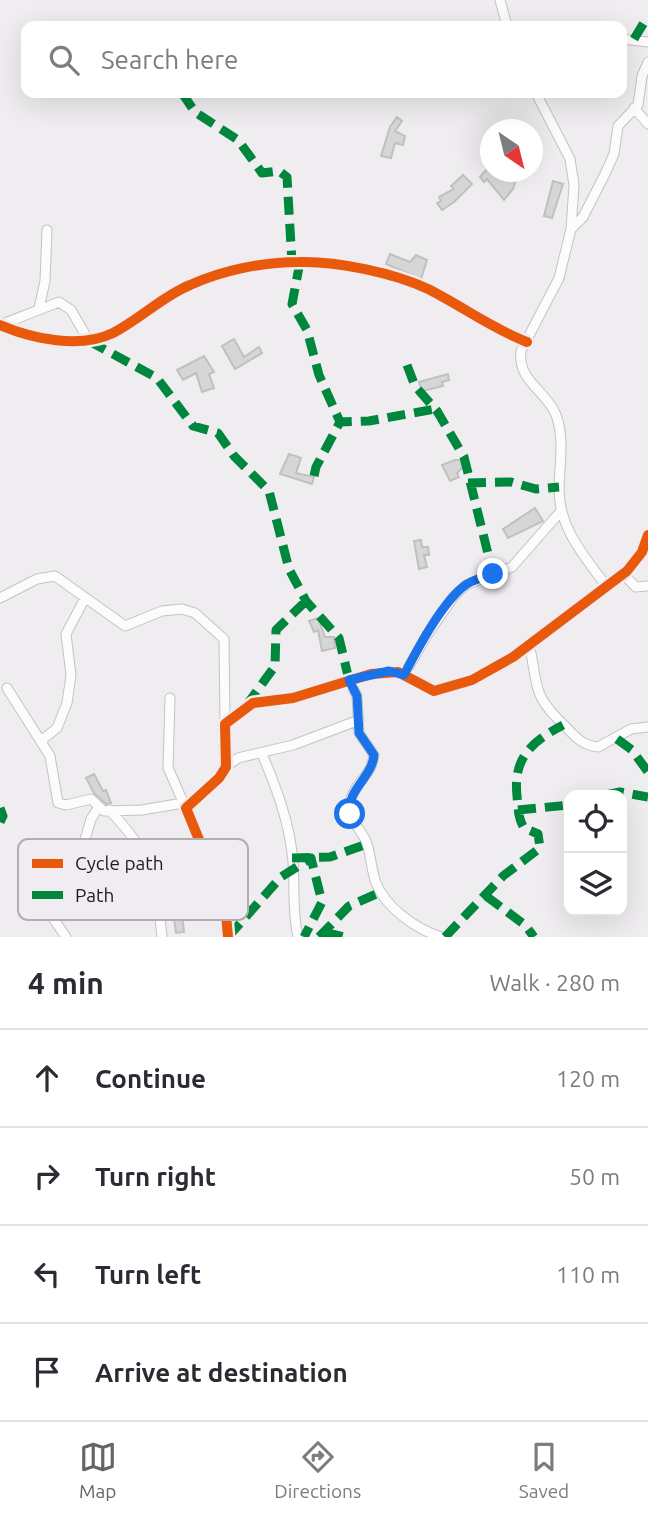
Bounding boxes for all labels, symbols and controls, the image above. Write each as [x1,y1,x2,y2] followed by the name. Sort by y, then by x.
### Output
[21,21,627,98] search box
[45,41,83,79] icon: search
[101,45,238,74] text: Search here
[480,119,543,182] north arrow
[477,558,508,589] route end
[564,790,627,916] map controls
[564,790,627,853] button: locate
[334,798,365,829] route start
[18,839,248,920] legend
[75,852,164,874] text: Cycle path
[564,853,627,916] button: layers
[75,884,114,906] text: Path
[28,966,104,1000] text: 4 min
[489,970,620,995] text: Walk · 280 m
[28,1059,66,1097] icon: ahead
[95,1064,206,1093] text: Continue
[556,1066,620,1091] text: 120 m
[28,1157,66,1195] icon: right
[95,1162,216,1191] text: Turn right
[569,1164,620,1189] text: 50 m
[28,1255,66,1293] icon: left
[95,1260,201,1289] text: Turn left
[556,1262,620,1287] text: 110 m
[28,1353,66,1391] icon: arrive
[95,1358,348,1387] text: Arrive at destination
[79,1438,117,1502] tab: Map
[274,1438,361,1502] tab: Directions
[519,1438,569,1502] tab: Saved

